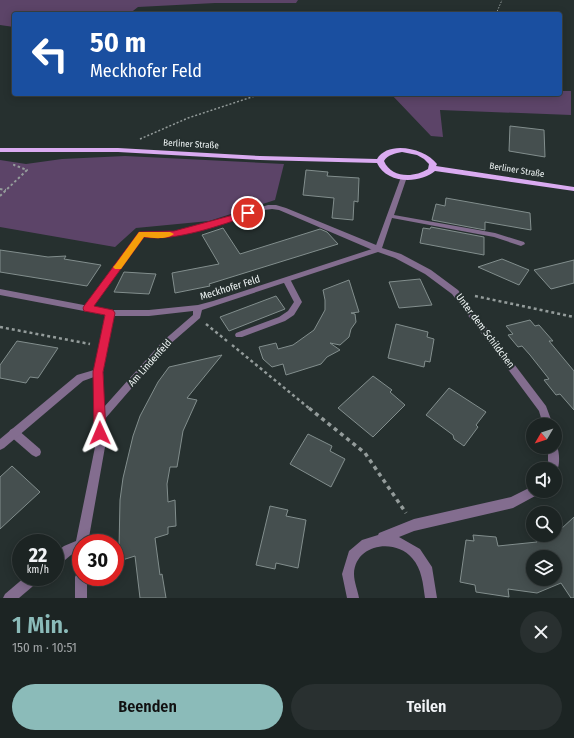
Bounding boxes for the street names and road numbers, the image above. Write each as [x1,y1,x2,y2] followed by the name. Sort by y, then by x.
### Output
[163,138,220,150] street label: Berliner Straße
[489,161,546,179] street label: Berliner Straße
[199,273,261,303] street label: Meckhofer Feld
[453,291,517,371] street label: Unter dem Schildchen
[126,337,174,389] street label: Am Lindenfeld

